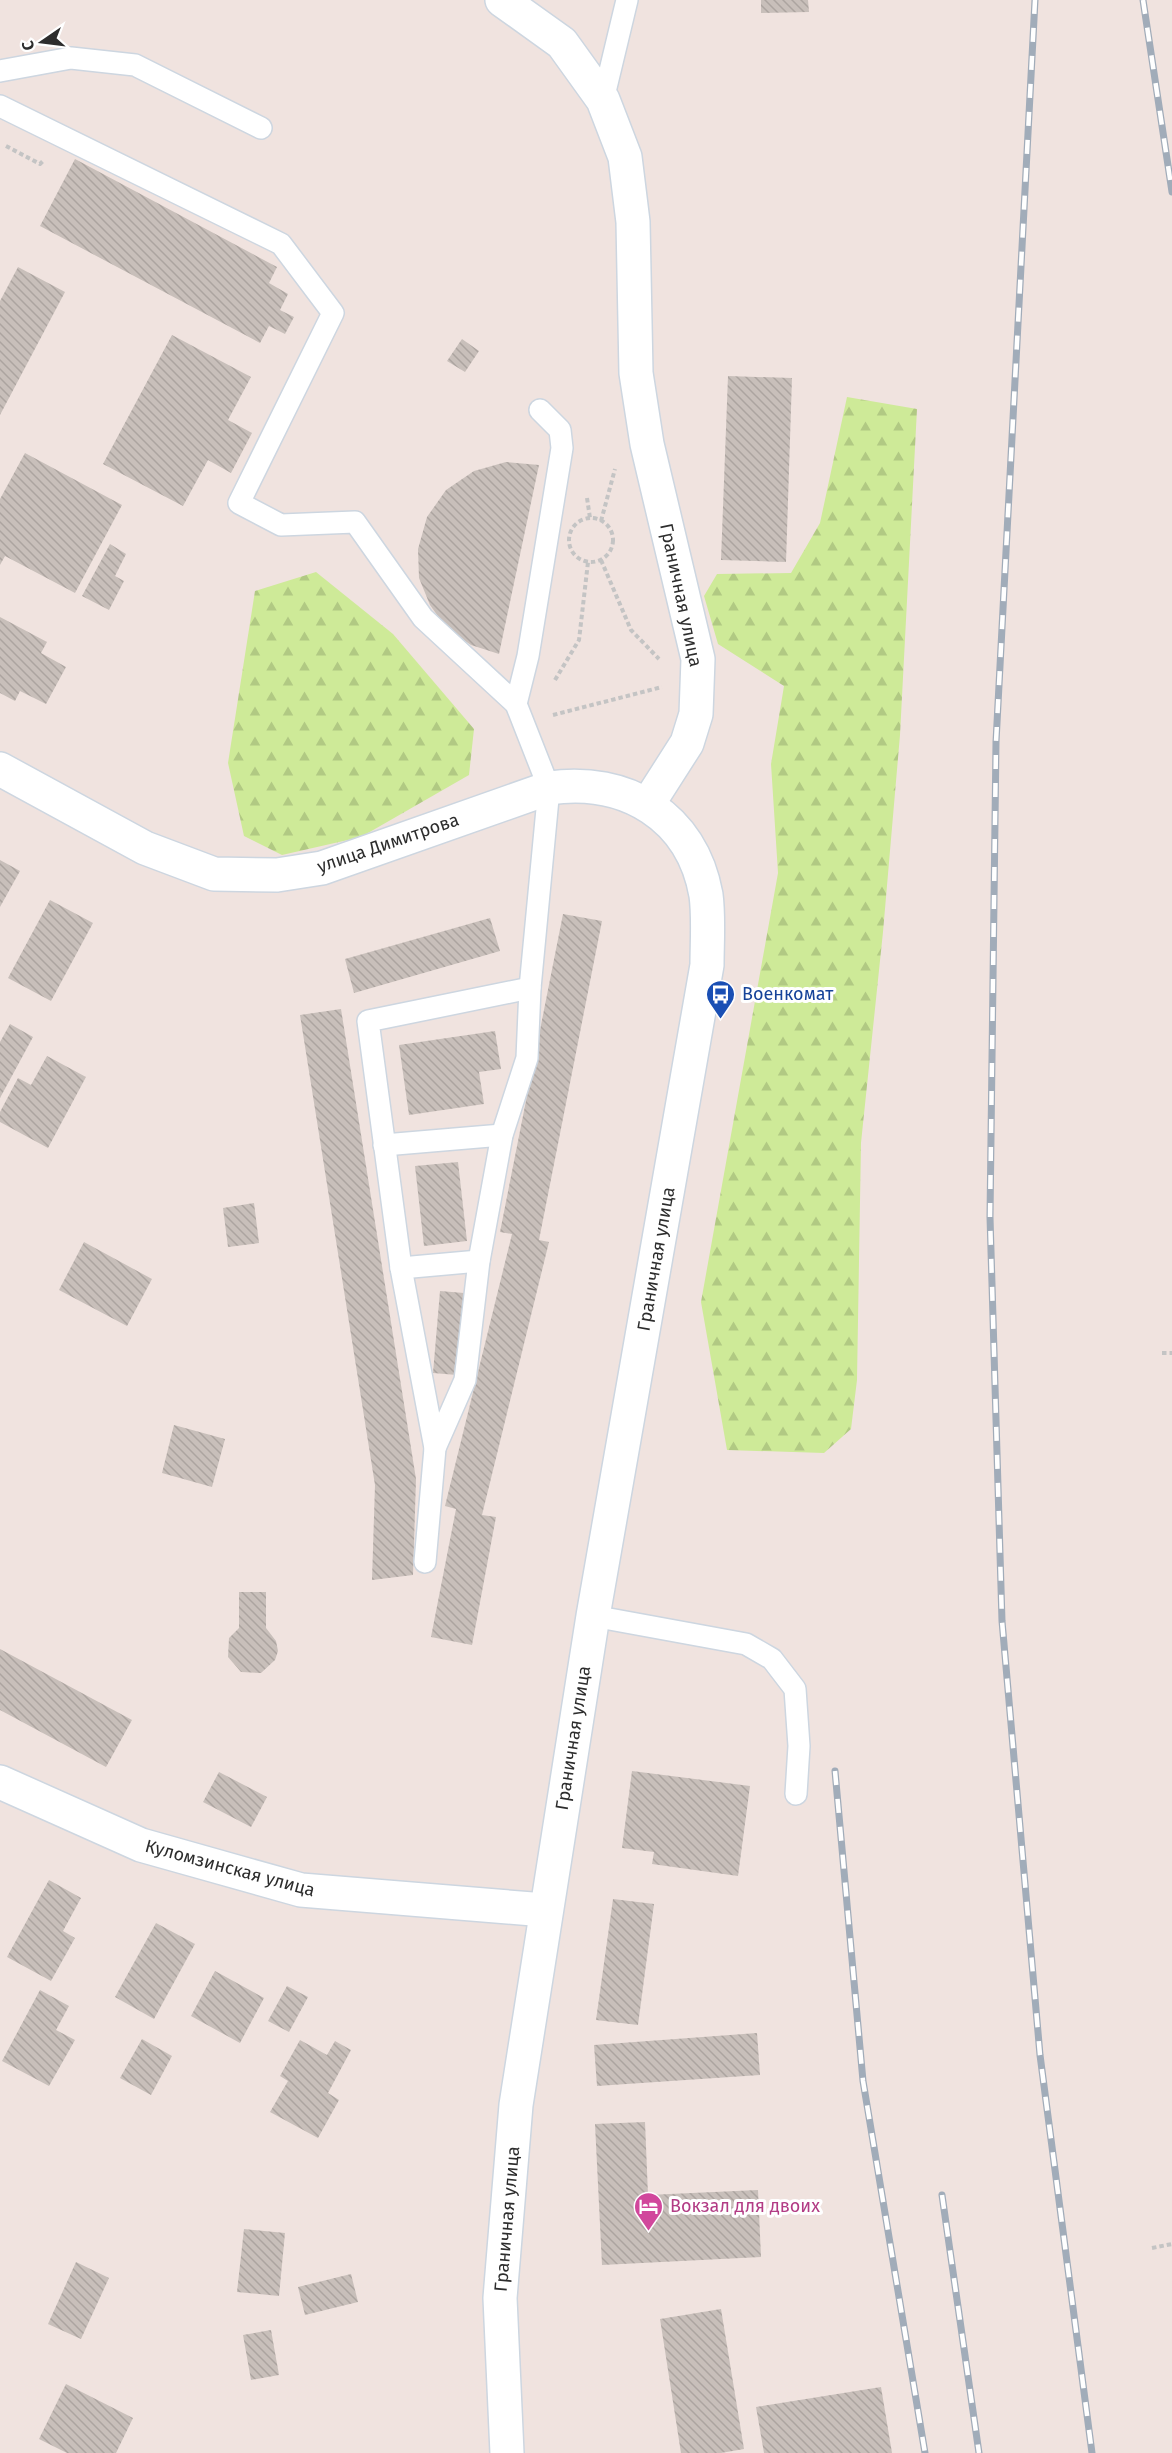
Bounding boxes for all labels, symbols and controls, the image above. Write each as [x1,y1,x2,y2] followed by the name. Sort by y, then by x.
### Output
[12,12,72,72] north arrow
[17,38,38,52] text: С
[655,521,707,669] street label: Граничная улица
[314,808,462,878] street label: улица Димитрова
[705,978,737,1020] bus stop icon: Военкомат
[742,983,834,1005] place label: Военкомат
[632,1185,680,1333] street label: Граничная улица
[551,1664,595,1812] street label: Граничная улица
[143,1835,317,1901] street label: Куломзинская улица
[490,2145,524,2293] street label: Граничная улица
[633,2190,665,2232] hotel icon: Вокзал для двоих
[670,2195,820,2217] place label: Вокзал для двоих

